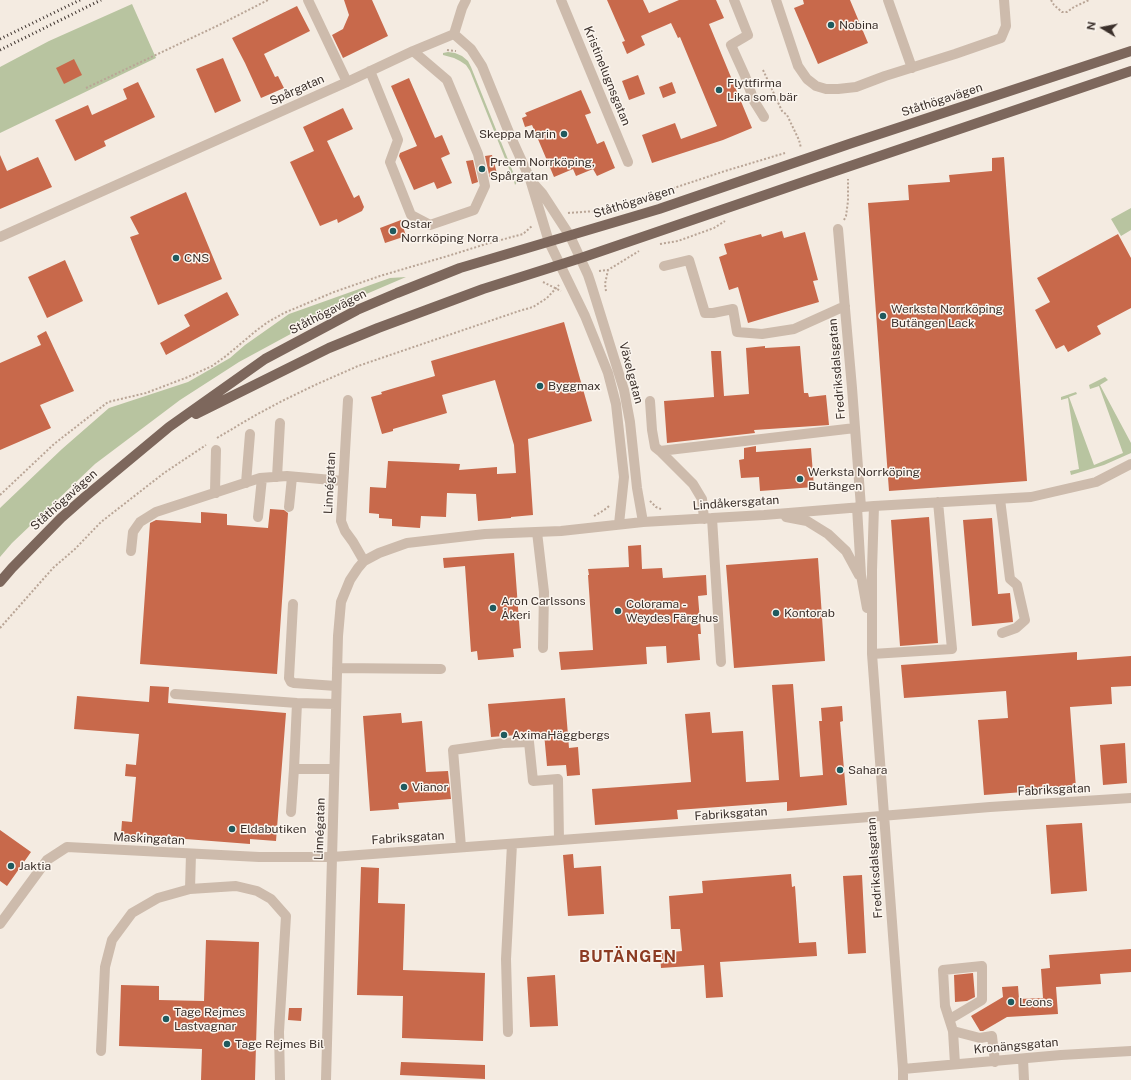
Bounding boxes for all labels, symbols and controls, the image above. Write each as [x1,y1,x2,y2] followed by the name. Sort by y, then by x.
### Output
[1083,8,1123,48] north arrow
[839,18,878,32] place label: Nobina
[826,20,836,30] marker: Nobina
[1085,21,1098,31] text: N
[580,24,634,128] street label: Kristinelugnsgatan
[268,72,326,108] street label: Spårgatan
[727,76,798,104] place label: Flyttfirma Lika som bär
[900,80,984,120] street label: Ståthögavägen
[714,85,724,95] marker: Flyttfirma Lika som bär
[479,127,556,141] place label: Skeppa Marin
[559,129,569,139] marker: Skeppa Marin
[490,155,595,183] place label: Preem Norrköping, Spårgatan
[477,164,487,174] marker: Preem Norrköping, Spårgatan
[592,183,676,221] street label: Ståthögavägen
[401,217,498,245] place label: Qstar Norrköping Norra
[388,226,398,236] marker: Qstar Norrköping Norra
[184,251,209,265] place label: CNS
[171,253,181,263] marker: CNS
[287,286,369,338] street label: Ståthögavägen
[891,302,1003,330] place label: Werksta Norrköping Butängen Lack
[878,311,888,321] marker: Werksta Norrköping Butängen Lack
[825,318,849,420] street label: Fredriksdalsgatan
[616,341,646,405] street label: Växelgatan
[548,379,601,393] place label: Byggmax
[535,381,545,391] marker: Byggmax
[321,451,339,515] street label: Linnégatan
[808,465,920,493] place label: Werksta Norrköping Butängen
[28,466,100,534] street label: Ståthögavägen
[795,474,805,484] marker: Werksta Norrköping Butängen
[692,493,780,513] street label: Lindåkersgatan
[501,594,586,622] place label: Aron Carlssons Åkeri
[626,597,718,625] place label: Colorama - Weydes Färghus
[488,603,498,613] marker: Aron Carlssons Åkeri
[613,606,623,616] marker: Colorama - Weydes Färghus
[784,606,835,620] place label: Kontorab
[771,608,781,618] marker: Kontorab
[512,728,610,742] place label: AximaHäggbergs
[499,730,509,740] marker: AximaHäggbergs
[848,763,887,777] place label: Sahara
[835,765,845,775] marker: Sahara
[412,780,448,794] place label: Vianor
[1017,781,1091,799] street label: Fabriksgatan
[399,782,409,792] marker: Vianor
[312,798,328,860] street label: Linnégatan
[694,804,768,824] street label: Fabriksgatan
[864,817,886,919] street label: Fredriksdalsgatan
[240,822,306,836] place label: Eldabutiken
[227,824,237,834] marker: Eldabutiken
[371,828,445,848] street label: Fabriksgatan
[113,830,185,848] street label: Maskingatan
[19,859,51,873] place label: Jaktia
[6,861,16,871] marker: Jaktia
[579,947,677,967] district label: BUTÄNGEN
[1019,995,1052,1009] place label: Leons
[1006,997,1016,1007] marker: Leons
[174,1005,245,1033] place label: Tage Rejmes Lastvagnar
[161,1014,171,1024] marker: Tage Rejmes Lastvagnar
[973,1035,1059,1057] street label: Kronängsgatan
[235,1037,324,1051] place label: Tage Rejmes Bil
[222,1039,232,1049] marker: Tage Rejmes Bil

